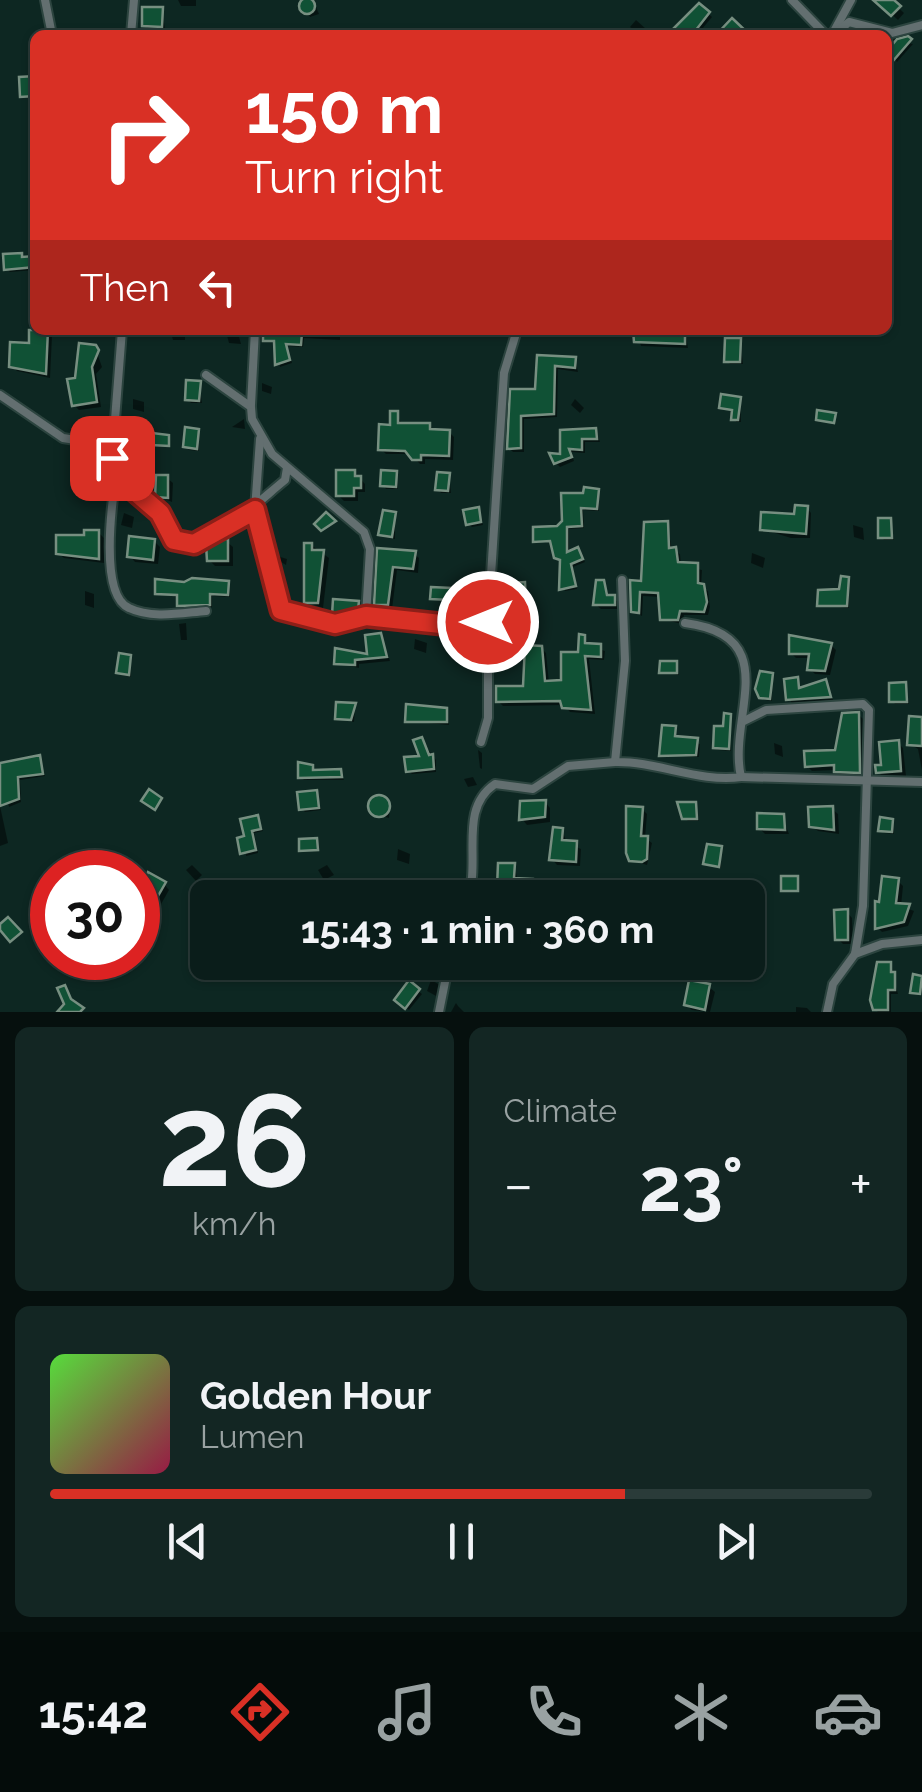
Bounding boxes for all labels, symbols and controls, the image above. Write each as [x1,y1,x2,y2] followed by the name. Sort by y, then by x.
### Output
[245,67,443,149] text: 150 m
[80,70,210,200] icon: right
[245,151,443,204] text: Turn right
[190,260,245,315] icon: left
[80,265,170,310] text: Then
[70,416,155,501] pin
[85,431,140,486] icon: arrive
[436,570,540,674] position arrow
[30,850,160,980] speed limit sign: 30
[301,907,654,952] text: 15:43 · 1 min · 360 m
[158,1064,310,1216] text: 26
[504,1092,617,1129] text: Climate
[639,1140,743,1229] text: 23°
[504,1152,533,1217] text: −
[849,1152,872,1217] text: +
[192,1205,276,1242] text: km/h
[200,1373,431,1418] text: Golden Hour
[200,1418,304,1455] text: Lumen
[160,1514,215,1569] icon: previous
[434,1514,489,1569] icon: pause
[708,1514,763,1569] icon: next
[225,1677,295,1747] icon: directions
[372,1677,442,1747] icon: music
[519,1677,589,1747] icon: phone
[666,1677,736,1747] icon: climate
[813,1677,883,1747] icon: car
[39,1686,148,1739] text: 15:42

